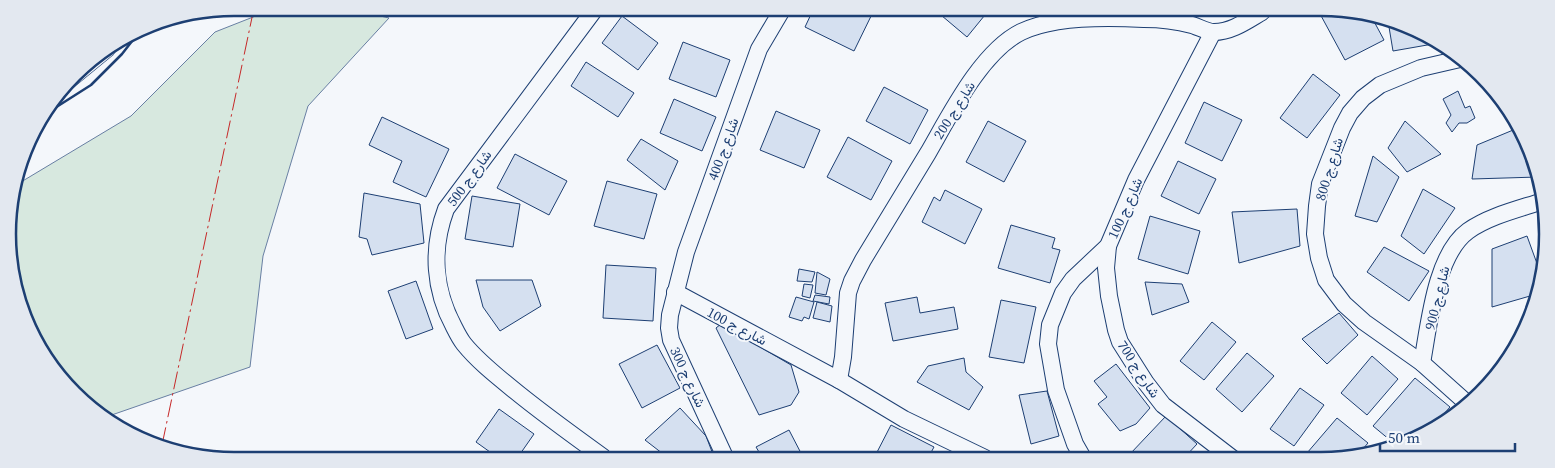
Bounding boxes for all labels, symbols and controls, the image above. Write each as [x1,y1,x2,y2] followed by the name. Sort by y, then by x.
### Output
[928,77,981,143] street label: شارع ج 200
[702,115,744,183] street label: شارع ج 400
[1310,135,1349,203] street label: شارع ج 800
[442,146,497,211] street label: شارع ج 500
[1103,174,1148,242] street label: شارع ج 100
[1419,264,1456,332] street label: شارع ج 900
[703,302,770,351] street label: شارع ج 100
[1112,336,1165,402] street label: شارع ج 700
[664,343,711,411] street label: شارع ج 300
[1380,420,1515,452] scale bar
[1388,427,1420,448] text: 50 m

